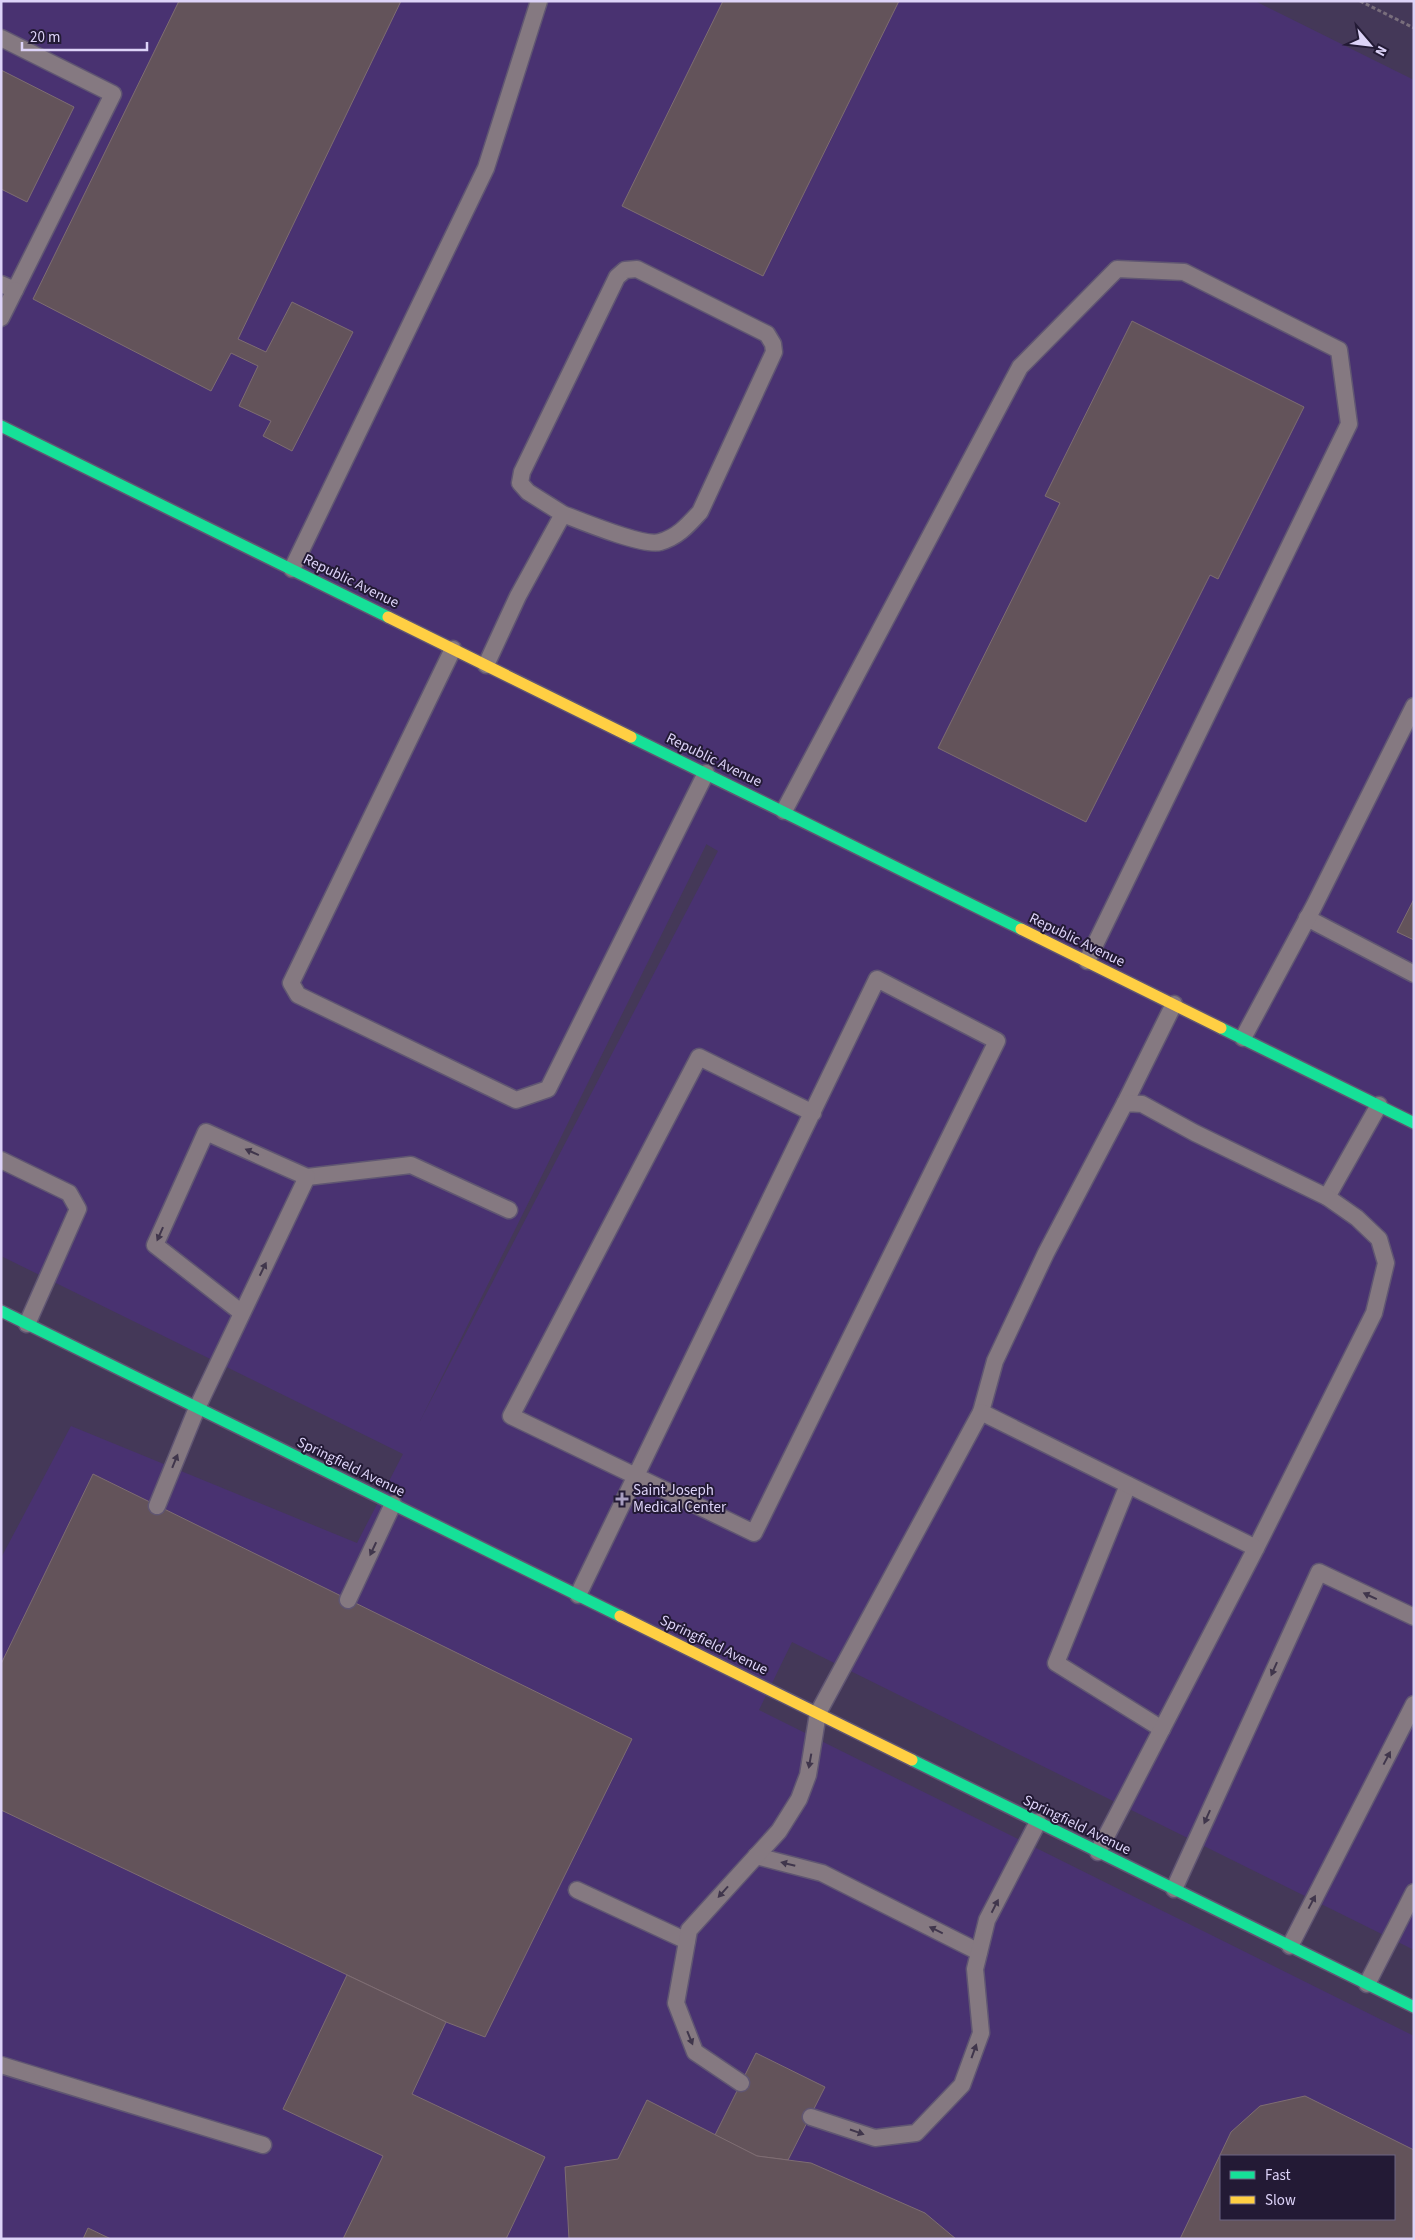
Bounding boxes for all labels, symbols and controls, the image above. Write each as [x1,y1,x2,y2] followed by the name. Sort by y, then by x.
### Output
[22,20,148,52] scale bar
[1345,20,1395,70] north arrow
[30,27,60,48] text: 20 m
[1370,42,1392,59] text: N
[300,549,402,613] street label: Republic Avenue
[663,728,765,792] street label: Republic Avenue
[1026,908,1128,972] street label: Republic Avenue
[244,1148,259,1157] one-way arrow
[155,1227,163,1241] one-way arrow
[260,1262,268,1276] one-way arrow
[293,1432,409,1502] street label: Springfield Avenue
[171,1453,179,1468] one-way arrow
[633,1480,727,1518] place label: Saint Joseph Medical Center
[615,1492,629,1506] marker: Saint Joseph Medical Center
[368,1542,376,1556] one-way arrow
[1363,1592,1377,1600] one-way arrow
[656,1610,772,1680] street label: Springfield Avenue
[1269,1662,1277,1676] one-way arrow
[1383,1751,1391,1766] one-way arrow
[806,1754,814,1770] one-way arrow
[1019,1790,1135,1860] street label: Springfield Avenue
[1202,1810,1210,1824] one-way arrow
[780,1860,795,1868] one-way arrow
[717,1886,729,1898] one-way arrow
[1308,1895,1316,1910] one-way arrow
[991,1899,999,1913] one-way arrow
[928,1926,943,1934] one-way arrow
[686,2031,694,2045] one-way arrow
[970,2043,978,2058] one-way arrow
[850,2128,865,2136] one-way arrow
[1220,2155,1395,2220] legend
[1265,2165,1291,2186] text: Fast
[1265,2190,1296,2211] text: Slow

